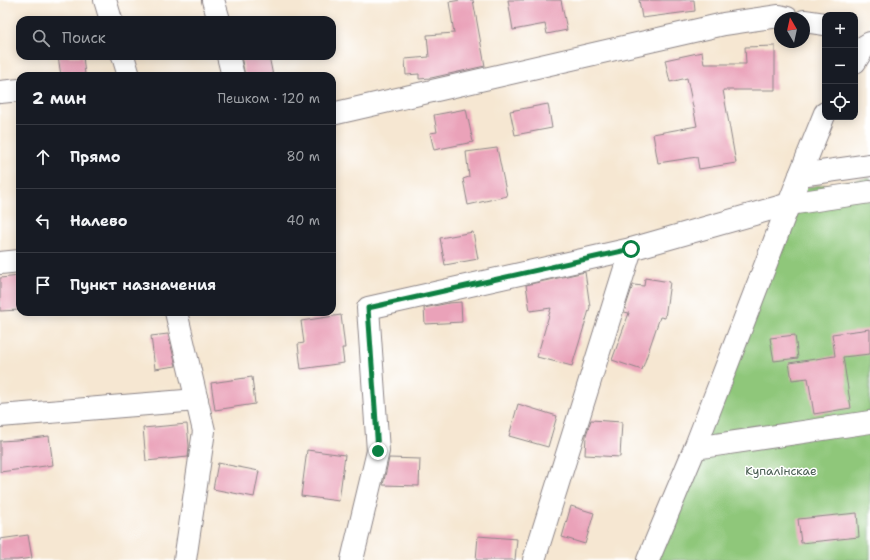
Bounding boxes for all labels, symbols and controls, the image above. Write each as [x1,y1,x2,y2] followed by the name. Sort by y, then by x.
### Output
[774,12,810,48] north arrow
[822,12,858,120] map controls
[822,12,858,48] button: +
[16,16,336,60] search box
[30,27,52,49] icon: search
[62,28,106,48] text: Поиск
[822,48,858,84] button: −
[822,84,858,120] button: locate
[32,87,87,109] text: 2 мин
[217,90,320,107] text: Пешком · 120 m
[32,146,54,168] icon: ahead
[70,147,120,167] text: Прямо
[286,148,320,165] text: 80 m
[32,210,54,232] icon: left
[70,211,128,231] text: Налево
[286,212,320,229] text: 40 m
[622,240,640,258] route start
[32,274,54,296] icon: arrive
[70,275,216,295] text: Пункт назначения
[369,442,387,460] route end
[745,463,817,479] park label: Купалінскае

